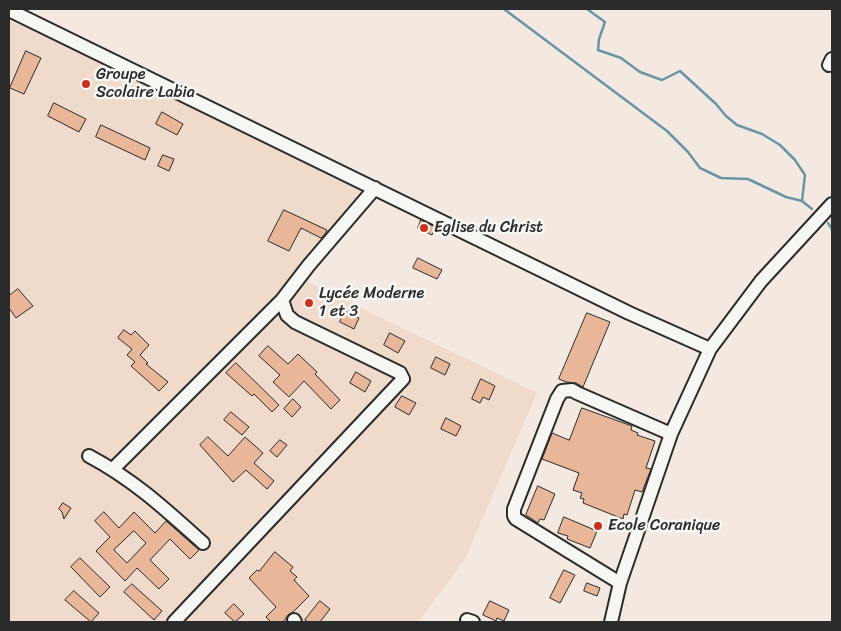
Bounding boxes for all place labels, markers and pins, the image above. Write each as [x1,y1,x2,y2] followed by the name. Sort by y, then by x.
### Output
[96,65,195,103] place label: Groupe Scolaire Labia
[80,78,92,90] marker: Groupe Scolaire Labia
[434,218,543,238] place label: Eglise du Christ
[418,222,430,234] marker: Eglise du Christ
[319,284,424,322] place label: Lycée Moderne 1 et 3
[303,297,315,309] marker: Lycée Moderne 1 et 3
[608,516,720,536] place label: Ecole Coranique
[592,520,604,532] marker: Ecole Coranique

